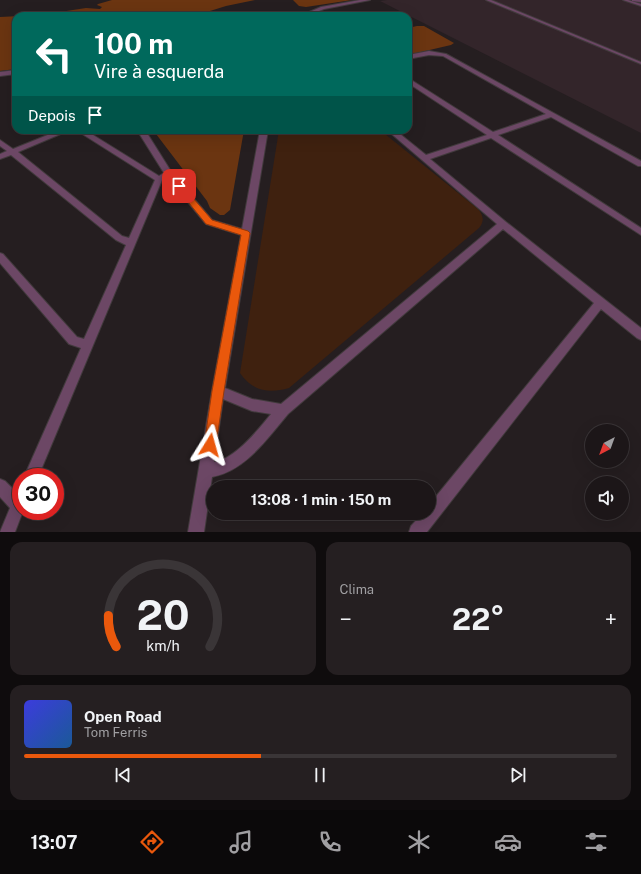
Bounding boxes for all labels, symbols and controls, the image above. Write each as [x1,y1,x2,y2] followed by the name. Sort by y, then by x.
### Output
[94,27,173,60] text: 100 m
[28,28,80,80] icon: left
[94,61,224,82] text: Vire à esquerda
[84,104,106,126] icon: arrive
[28,107,76,124] text: Depois
[162,169,196,203] pin
[168,175,190,197] icon: arrive
[189,424,231,466] position arrow
[585,424,629,468] north arrow
[585,424,629,520] map controls
[12,468,64,520] speed limit sign: 30
[585,476,629,520] button: sound
[251,491,391,508] text: 13:08 · 1 min · 150 m
[340,582,374,597] text: Clima
[136,589,189,638] text: 20
[452,601,504,637] text: 22°
[340,606,352,632] text: −
[605,606,617,632] text: +
[146,636,180,653] text: km/h
[84,708,162,725] text: Open Road
[84,725,147,740] text: Tom Ferris
[112,764,134,786] icon: previous
[309,764,331,786] icon: pause
[507,764,529,786] icon: next
[138,828,166,856] icon: directions
[227,828,255,856] icon: music
[316,828,344,856] icon: phone
[405,828,433,856] icon: climate
[494,828,522,856] icon: car
[582,828,610,856] icon: filters
[30,832,78,853] text: 13:07

